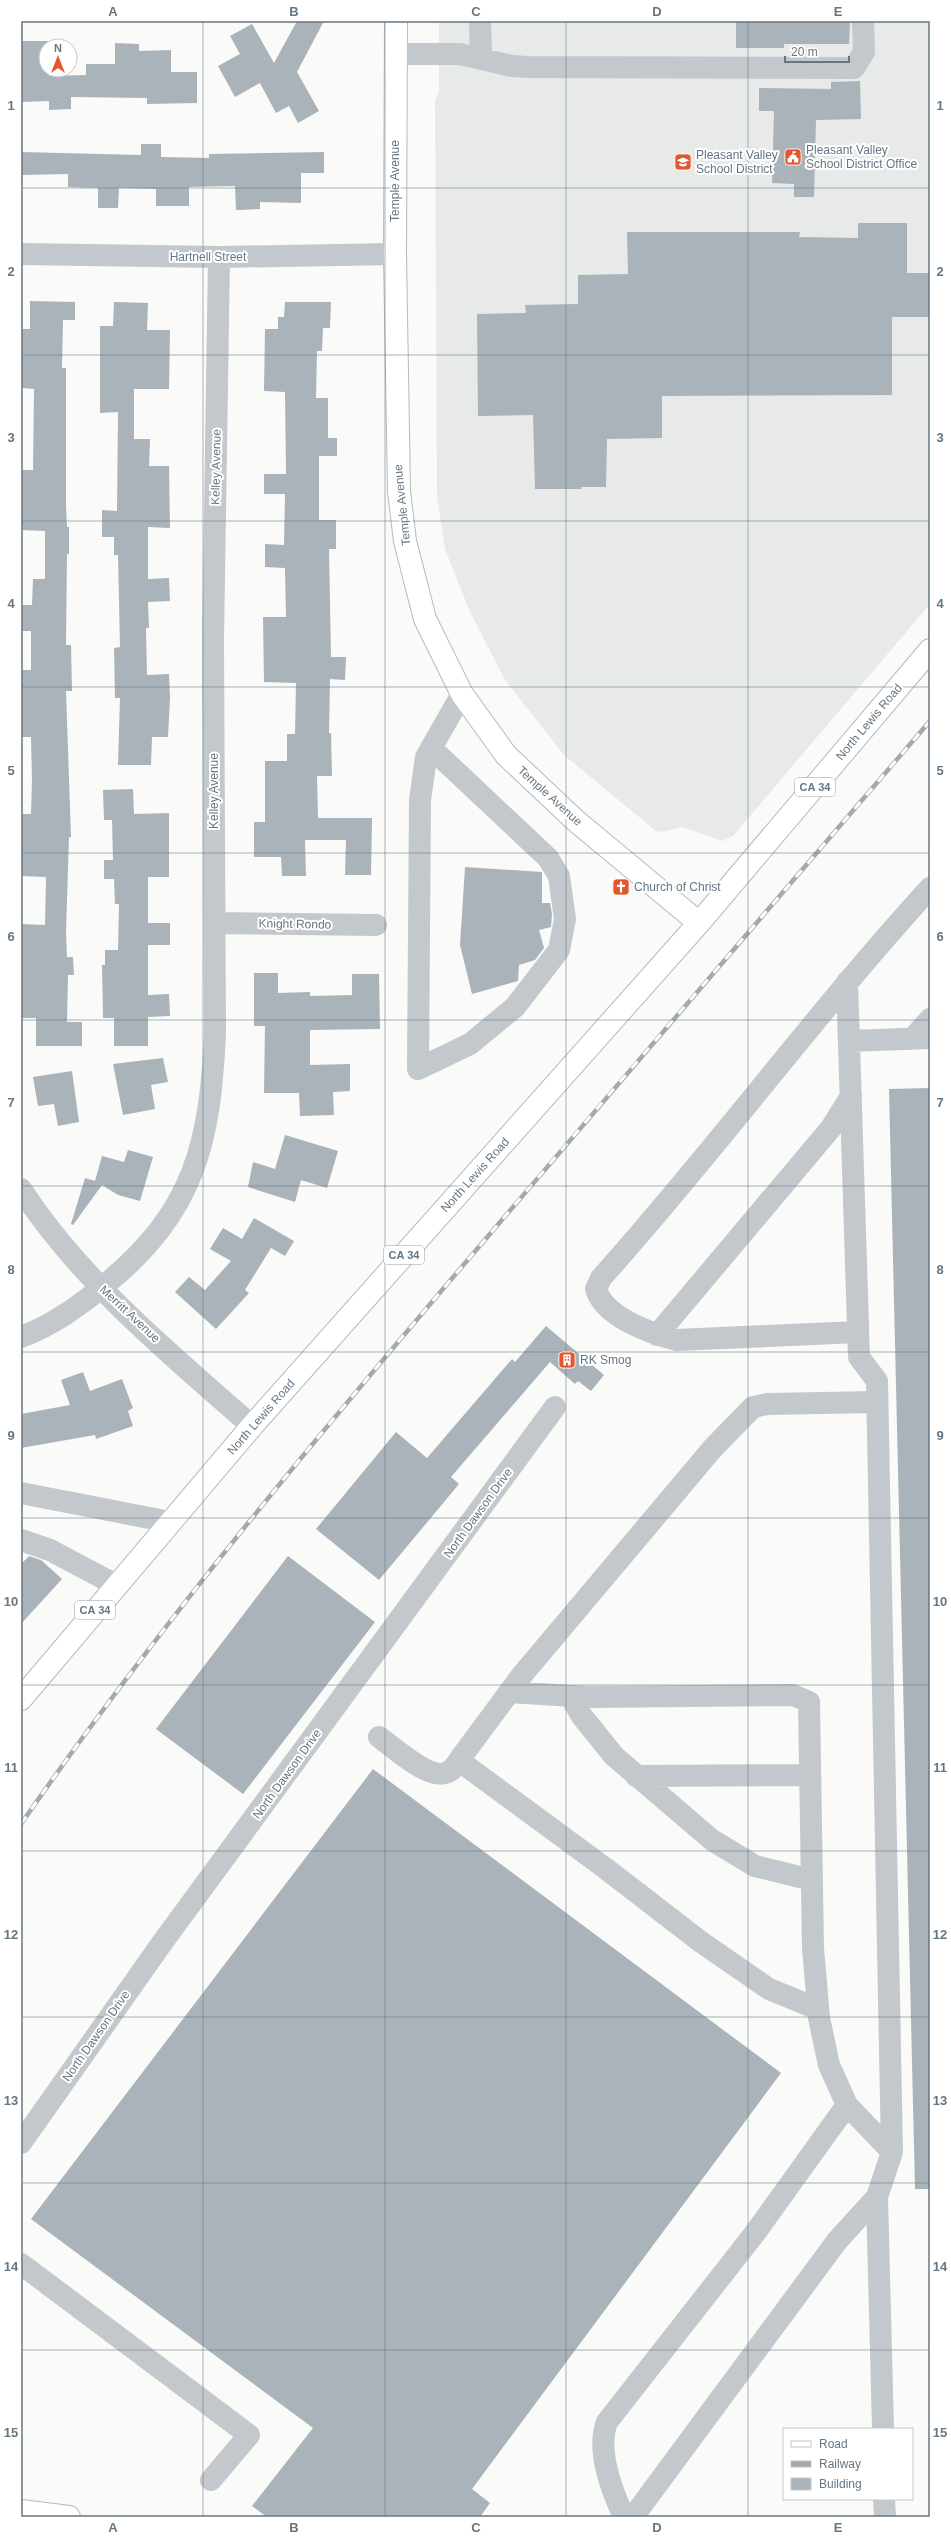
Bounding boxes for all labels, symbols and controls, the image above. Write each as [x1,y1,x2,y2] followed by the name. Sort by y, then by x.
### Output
[108,4,118,19] text: A
[289,4,299,19] text: B
[471,4,481,19] text: C
[652,4,662,19] text: D
[834,4,843,19] text: E
[38,38,78,78] north arrow
[785,38,849,64] scale bar
[54,42,62,54] text: N
[791,45,818,59] text: 20 m
[7,98,15,113] text: 1
[936,98,944,113] text: 1
[388,140,402,222] street label: Temple Avenue
[806,143,917,171] place label: Pleasant Valley School District Office
[783,147,803,167] public building icon: Pleasant Valley School District Office
[696,148,778,176] place label: Pleasant Valley School District
[673,152,693,172] school or university icon: Pleasant Valley School District
[170,250,247,264] street label: Hartnell Street
[7,264,15,279] text: 2
[936,264,944,279] text: 2
[208,429,224,505] street label: Kelley Avenue
[7,430,15,445] text: 3
[936,430,944,445] text: 3
[391,463,413,546] street label: Temple Avenue
[7,596,15,611] text: 4
[936,596,944,611] text: 4
[833,681,905,763] street label: North Lewis Road
[207,753,221,829] street label: Kelley Avenue
[7,763,15,778] text: 5
[515,763,585,829] street label: Temple Avenue
[936,763,944,778] text: 5
[795,778,835,796] road number: CA 34
[611,877,631,897] church icon: Church of Christ
[634,880,721,894] place label: Church of Christ
[259,916,332,932] street label: Knight Rondo
[7,929,15,944] text: 6
[936,929,944,944] text: 6
[7,1095,15,1110] text: 7
[936,1095,944,1110] text: 7
[438,1135,512,1215] street label: North Lewis Road
[384,1246,424,1264] road number: CA 34
[7,1262,15,1277] text: 8
[936,1262,944,1277] text: 8
[97,1283,163,1346] street label: Merritt Avenue
[557,1350,577,1370] building icon: RK Smog
[580,1353,631,1367] place label: RK Smog
[224,1376,298,1458] street label: North Lewis Road
[7,1428,15,1443] text: 9
[936,1428,944,1443] text: 9
[441,1465,515,1561] street label: North Dawson Drive
[4,1594,18,1609] text: 10
[933,1594,947,1609] text: 10
[75,1601,115,1619] road number: CA 34
[250,1726,324,1822] street label: North Dawson Drive
[4,1760,18,1775] text: 11
[933,1760,947,1775] text: 11
[4,1927,18,1942] text: 12
[933,1927,947,1942] text: 12
[59,1988,133,2084] street label: North Dawson Drive
[4,2093,18,2108] text: 13
[933,2093,947,2108] text: 13
[4,2259,19,2274] text: 14
[933,2259,948,2274] text: 14
[4,2425,18,2440] text: 15
[933,2425,947,2440] text: 15
[783,2428,913,2500] legend
[819,2437,848,2451] text: Road
[819,2457,861,2471] text: Railway
[819,2477,862,2491] text: Building
[108,2520,118,2535] text: A
[289,2520,299,2535] text: B
[471,2520,481,2535] text: C
[652,2520,662,2535] text: D
[834,2520,843,2535] text: E

